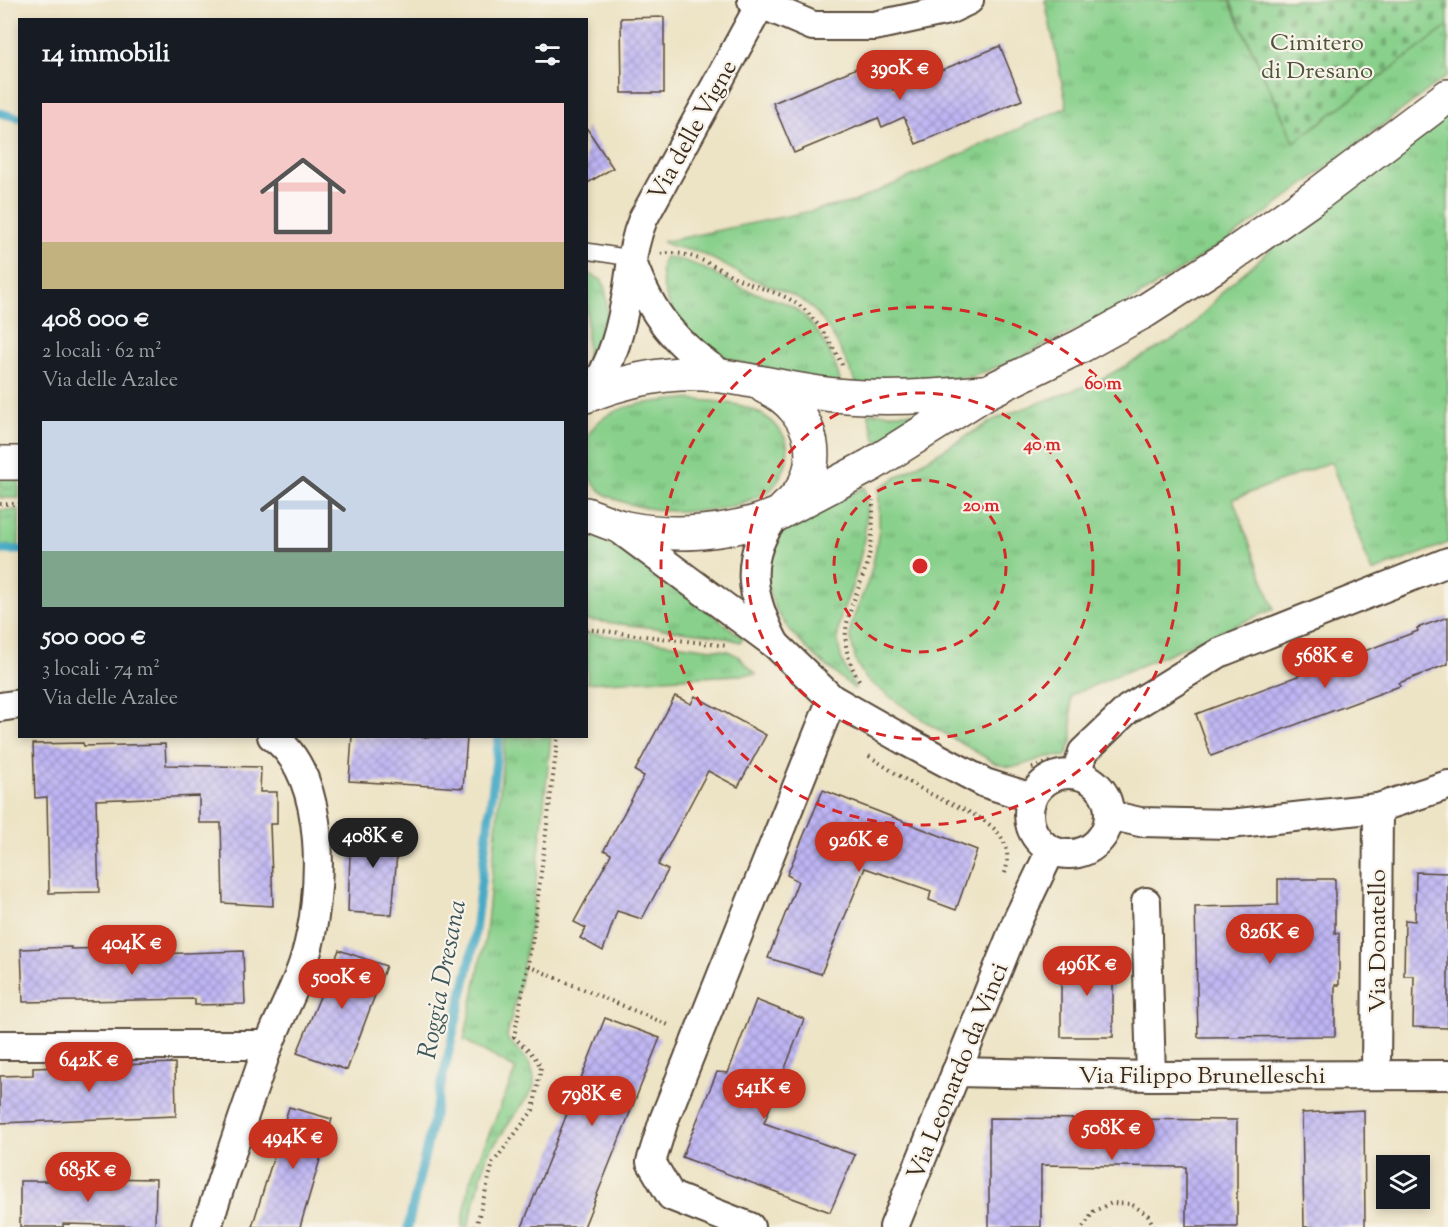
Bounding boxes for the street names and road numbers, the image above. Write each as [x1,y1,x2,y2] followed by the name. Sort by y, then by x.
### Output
[641,54,746,208] street label: Via delle Vigne
[1362,869,1396,1013] street label: Via Donatello
[900,958,1018,1185] street label: Via Leonardo da Vinci
[1078,1060,1326,1094] street label: Via Filippo Brunelleschi

